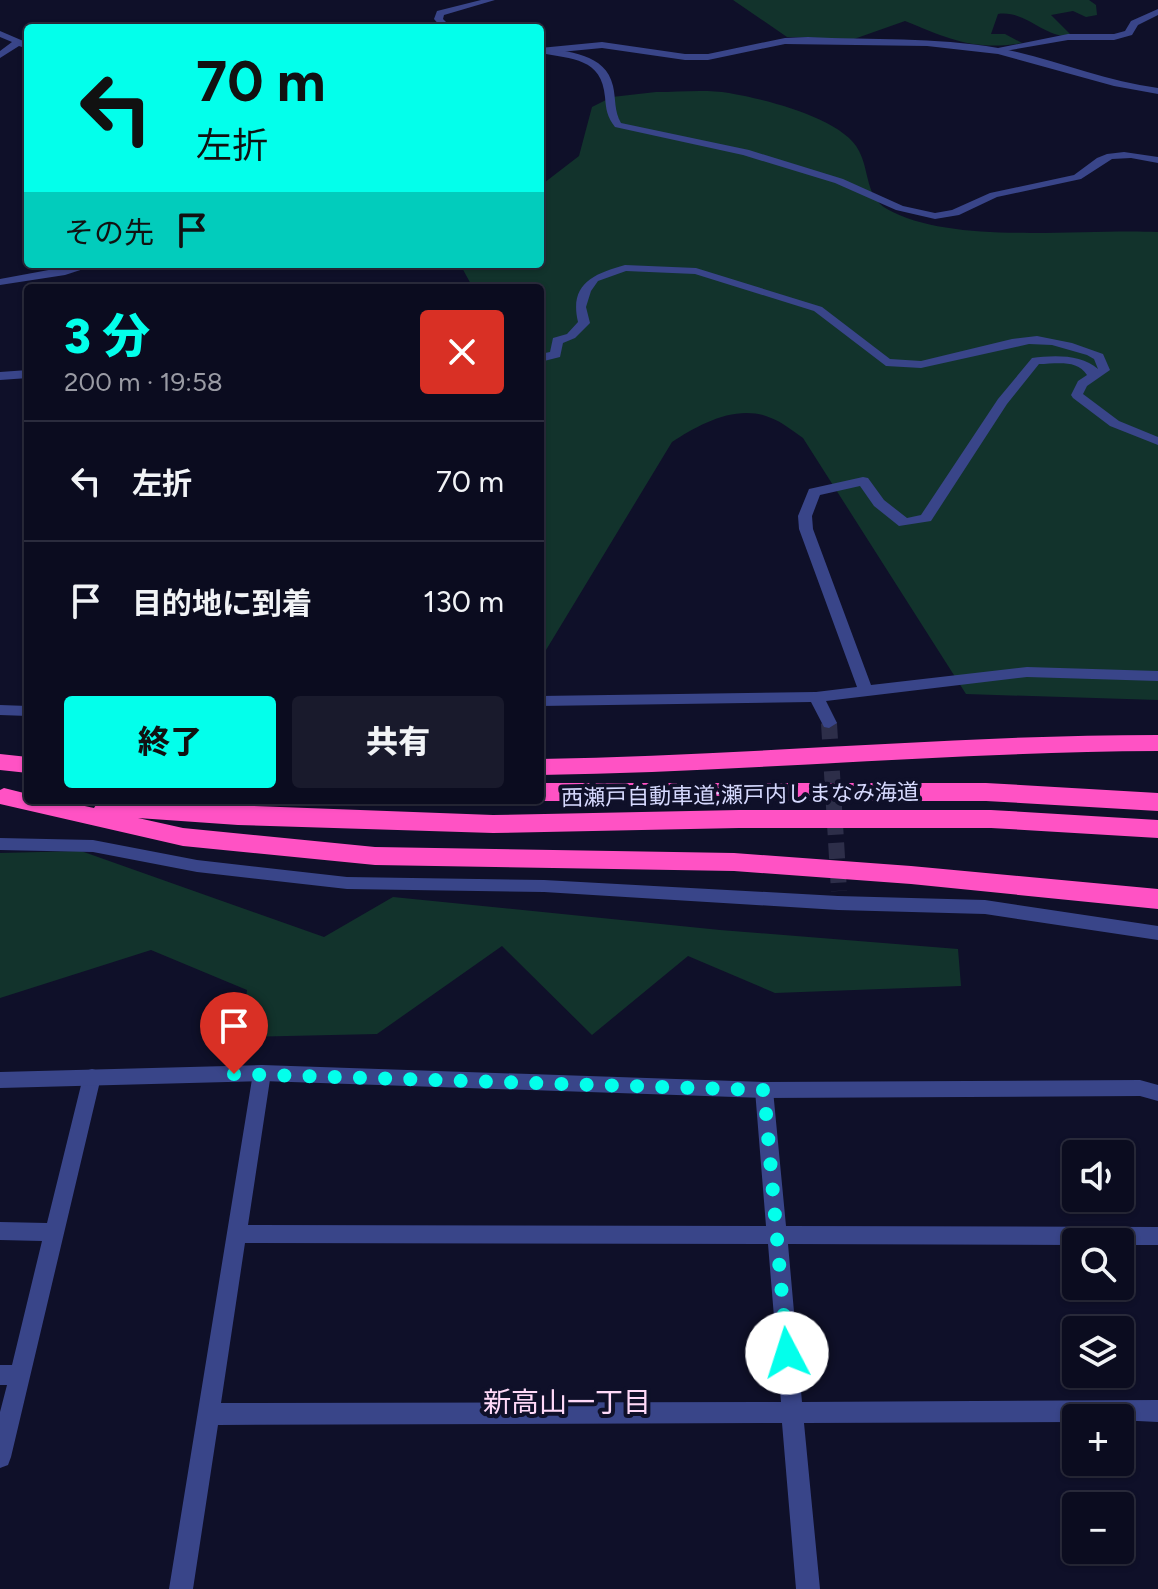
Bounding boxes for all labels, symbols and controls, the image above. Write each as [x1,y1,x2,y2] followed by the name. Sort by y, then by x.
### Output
[196,48,326,115] text: 70 m
[64,56,168,160] icon: left
[196,124,268,167] text: 左折
[170,208,214,252] icon: arrive
[64,214,154,251] text: その先
[64,307,150,365] text: 3 分
[420,310,504,394] button: close
[64,366,223,398] text: 200 m · 19:58
[64,459,108,503] icon: left
[436,463,504,500] text: 70 m
[132,465,192,502] text: 左折
[64,579,108,623] icon: arrive
[423,583,504,620] text: 130 m
[132,585,312,622] text: 目的地に到着
[64,696,276,788] button: 終了
[292,696,504,788] button: 共有
[561,778,919,812] street label: 西瀬戸自動車道;瀬戸内しまなみ海道
[200,992,268,1074] pin
[212,1004,256,1048] icon: arrive
[1062,1140,1134,1564] map controls
[1062,1140,1134,1212] button: sound
[1062,1228,1134,1300] button: search
[745,1311,829,1395] position arrow
[1062,1316,1134,1388] button: layers
[483,1385,651,1419] district label: 新高山一丁目
[1062,1404,1134,1476] button: +
[1062,1492,1134,1564] button: −

